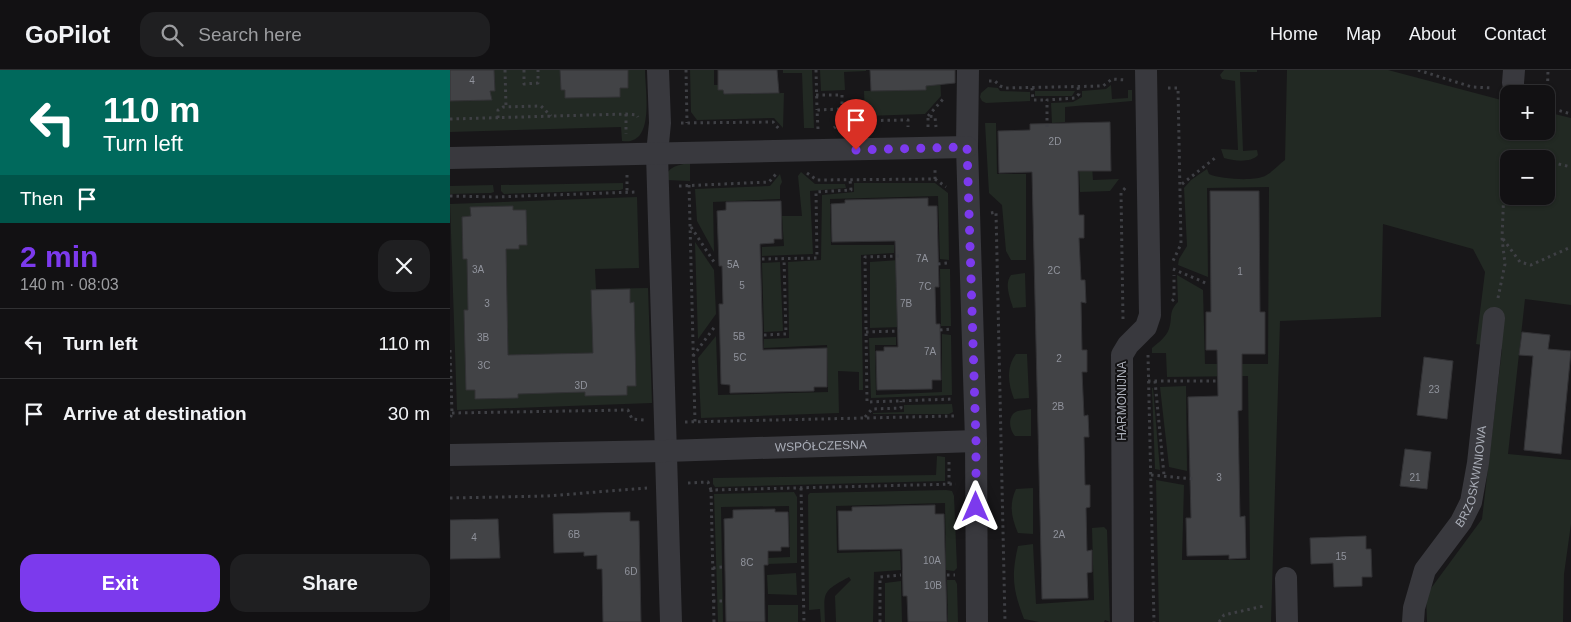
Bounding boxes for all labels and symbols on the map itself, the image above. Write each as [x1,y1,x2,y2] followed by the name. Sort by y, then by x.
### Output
[469,75,475,86] house number: 4
[835,99,877,150] pin
[1049,136,1061,147] house number: 2D
[916,253,928,264] house number: 7A
[727,259,739,270] house number: 5A
[472,264,484,275] house number: 3A
[1048,265,1060,276] house number: 2C
[1237,266,1243,277] house number: 1
[739,280,745,291] house number: 5
[919,281,931,292] house number: 7C
[484,298,490,309] house number: 3
[900,298,912,309] house number: 7B
[733,331,745,342] house number: 5B
[477,332,489,343] house number: 3B
[924,346,936,357] house number: 7A
[734,352,746,363] house number: 5C
[1056,353,1062,364] house number: 2
[478,360,490,371] house number: 3C
[1115,361,1129,441] street label: HARMONIJNA
[575,380,587,391] house number: 3D
[1428,384,1440,395] house number: 23
[1052,401,1064,412] house number: 2B
[1453,425,1489,530] street label: BRZOSKWINIOWA
[775,438,867,454] street label: WSPÓŁCZESNA
[1216,472,1222,483] house number: 3
[1409,472,1421,483] house number: 21
[949,480,1001,532] position arrow
[568,529,580,540] house number: 6B
[1053,529,1065,540] house number: 2A
[471,532,477,543] house number: 4
[1335,551,1347,562] house number: 15
[923,555,941,566] house number: 10A
[741,557,753,568] house number: 8C
[625,566,637,577] house number: 6D
[924,580,942,591] house number: 10B

